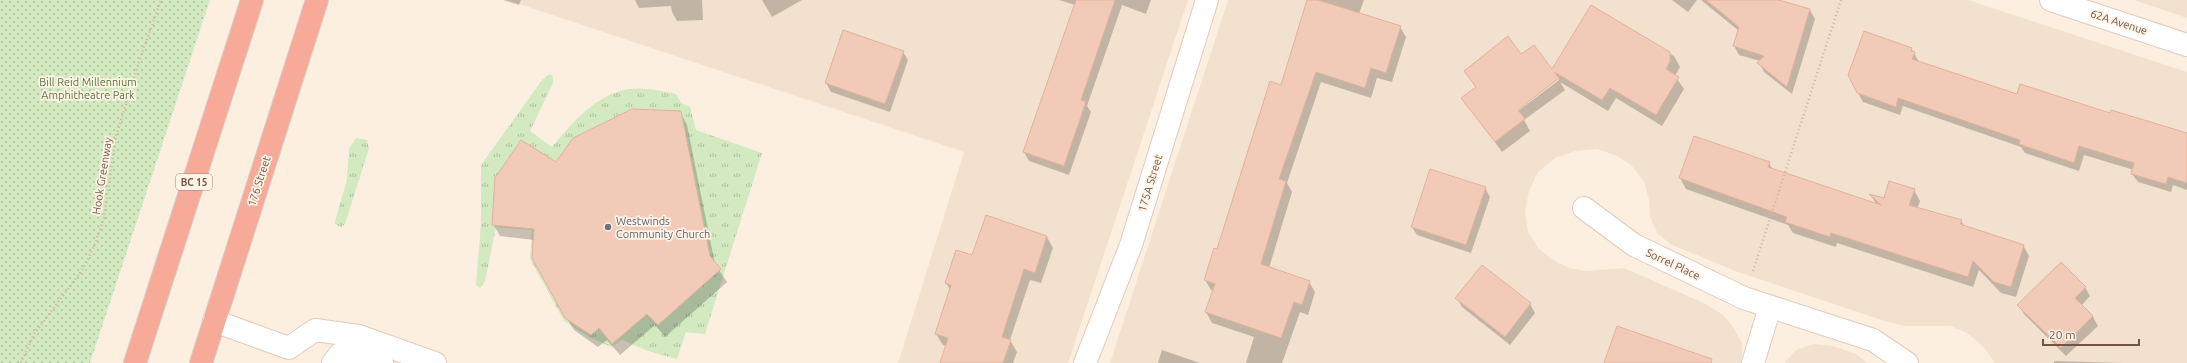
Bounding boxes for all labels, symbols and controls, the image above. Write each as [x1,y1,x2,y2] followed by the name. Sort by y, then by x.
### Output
[2089,7,2149,37] street label: 62A Avenue
[39,76,137,101] park label: Bill Reid Millennium Amphitheatre Park
[90,136,114,215] street label: Hook Greenway
[1136,152,1165,213] street label: 175A Street
[245,154,273,208] street label: 176 Street
[176,174,212,190] road number: BC 15
[616,215,710,240] place label: Westwinds Community Church
[603,222,613,232] marker: Westwinds Community Church
[1644,246,1702,282] street label: Sorrel Place
[2043,321,2139,347] scale bar
[2049,328,2076,341] text: 20 m

